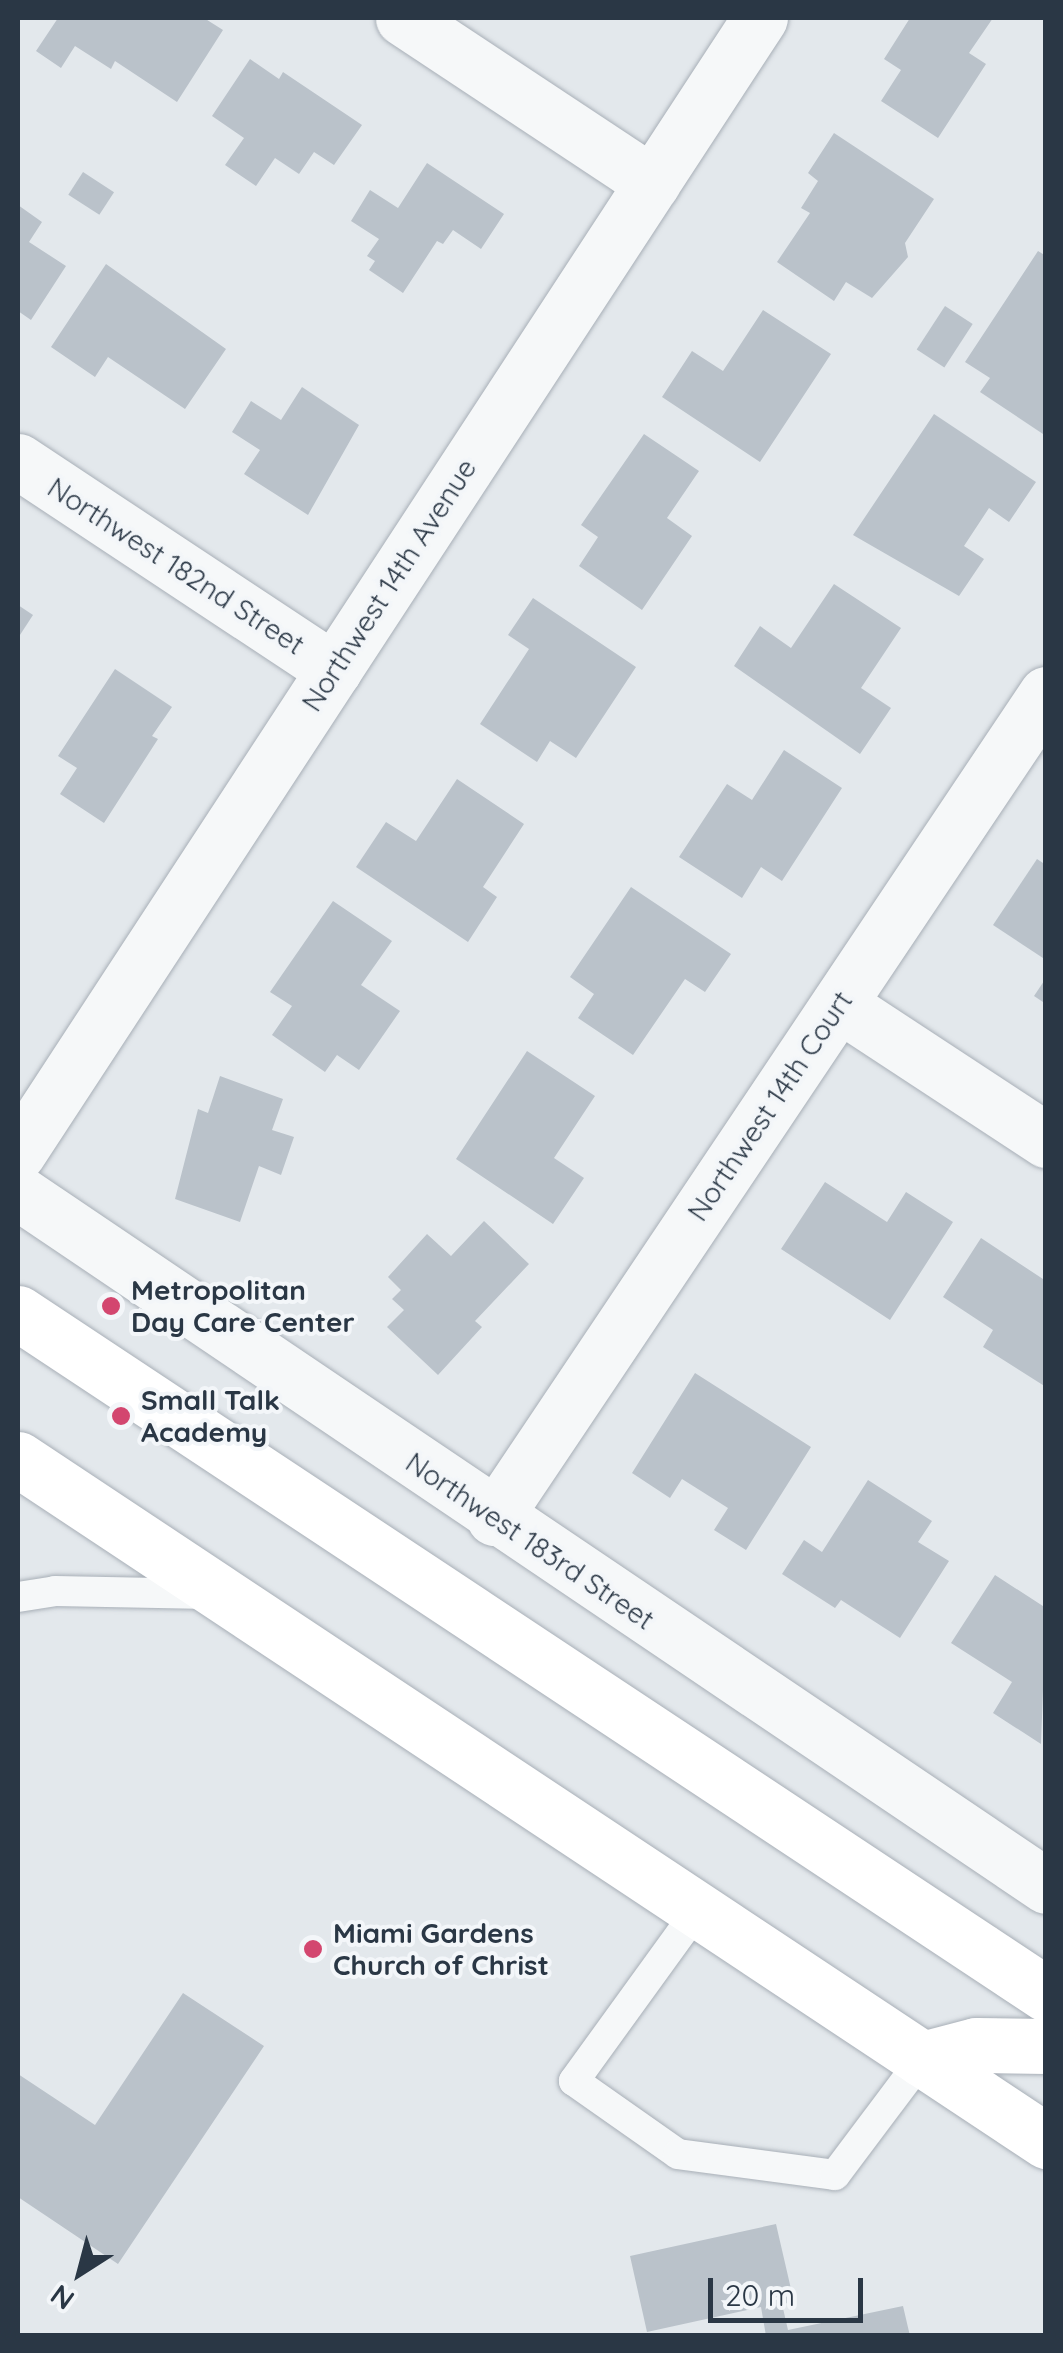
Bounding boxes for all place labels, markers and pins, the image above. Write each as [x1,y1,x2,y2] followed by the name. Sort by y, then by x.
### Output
[131,1273,355,1339] place label: Metropolitan Day Care Center
[100,1295,122,1317] marker: Metropolitan Day Care Center
[141,1383,280,1449] place label: Small Talk Academy
[110,1405,132,1427] marker: Small Talk Academy
[333,1916,549,1982] place label: Miami Gardens Church of Christ
[302,1938,324,1960] marker: Miami Gardens Church of Christ

